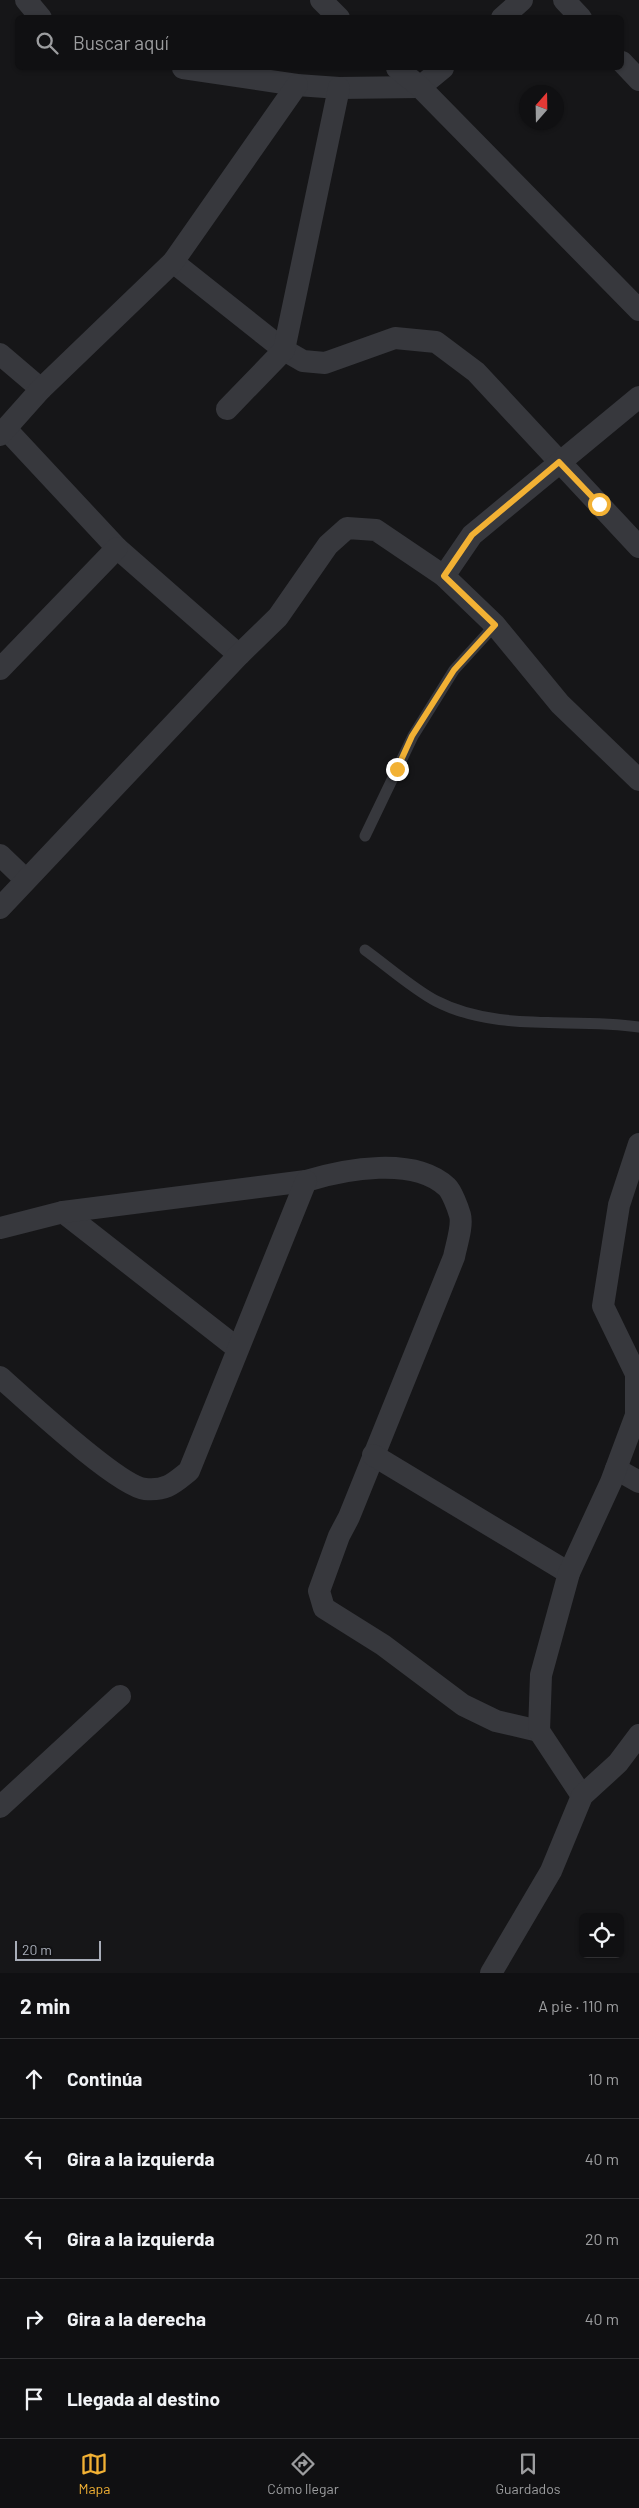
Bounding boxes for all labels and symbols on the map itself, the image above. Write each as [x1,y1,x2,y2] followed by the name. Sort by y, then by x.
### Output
[519,85,564,130] north arrow
[588,493,611,516] route start
[386,758,409,781] route end
[15,1938,101,1961] scale bar

